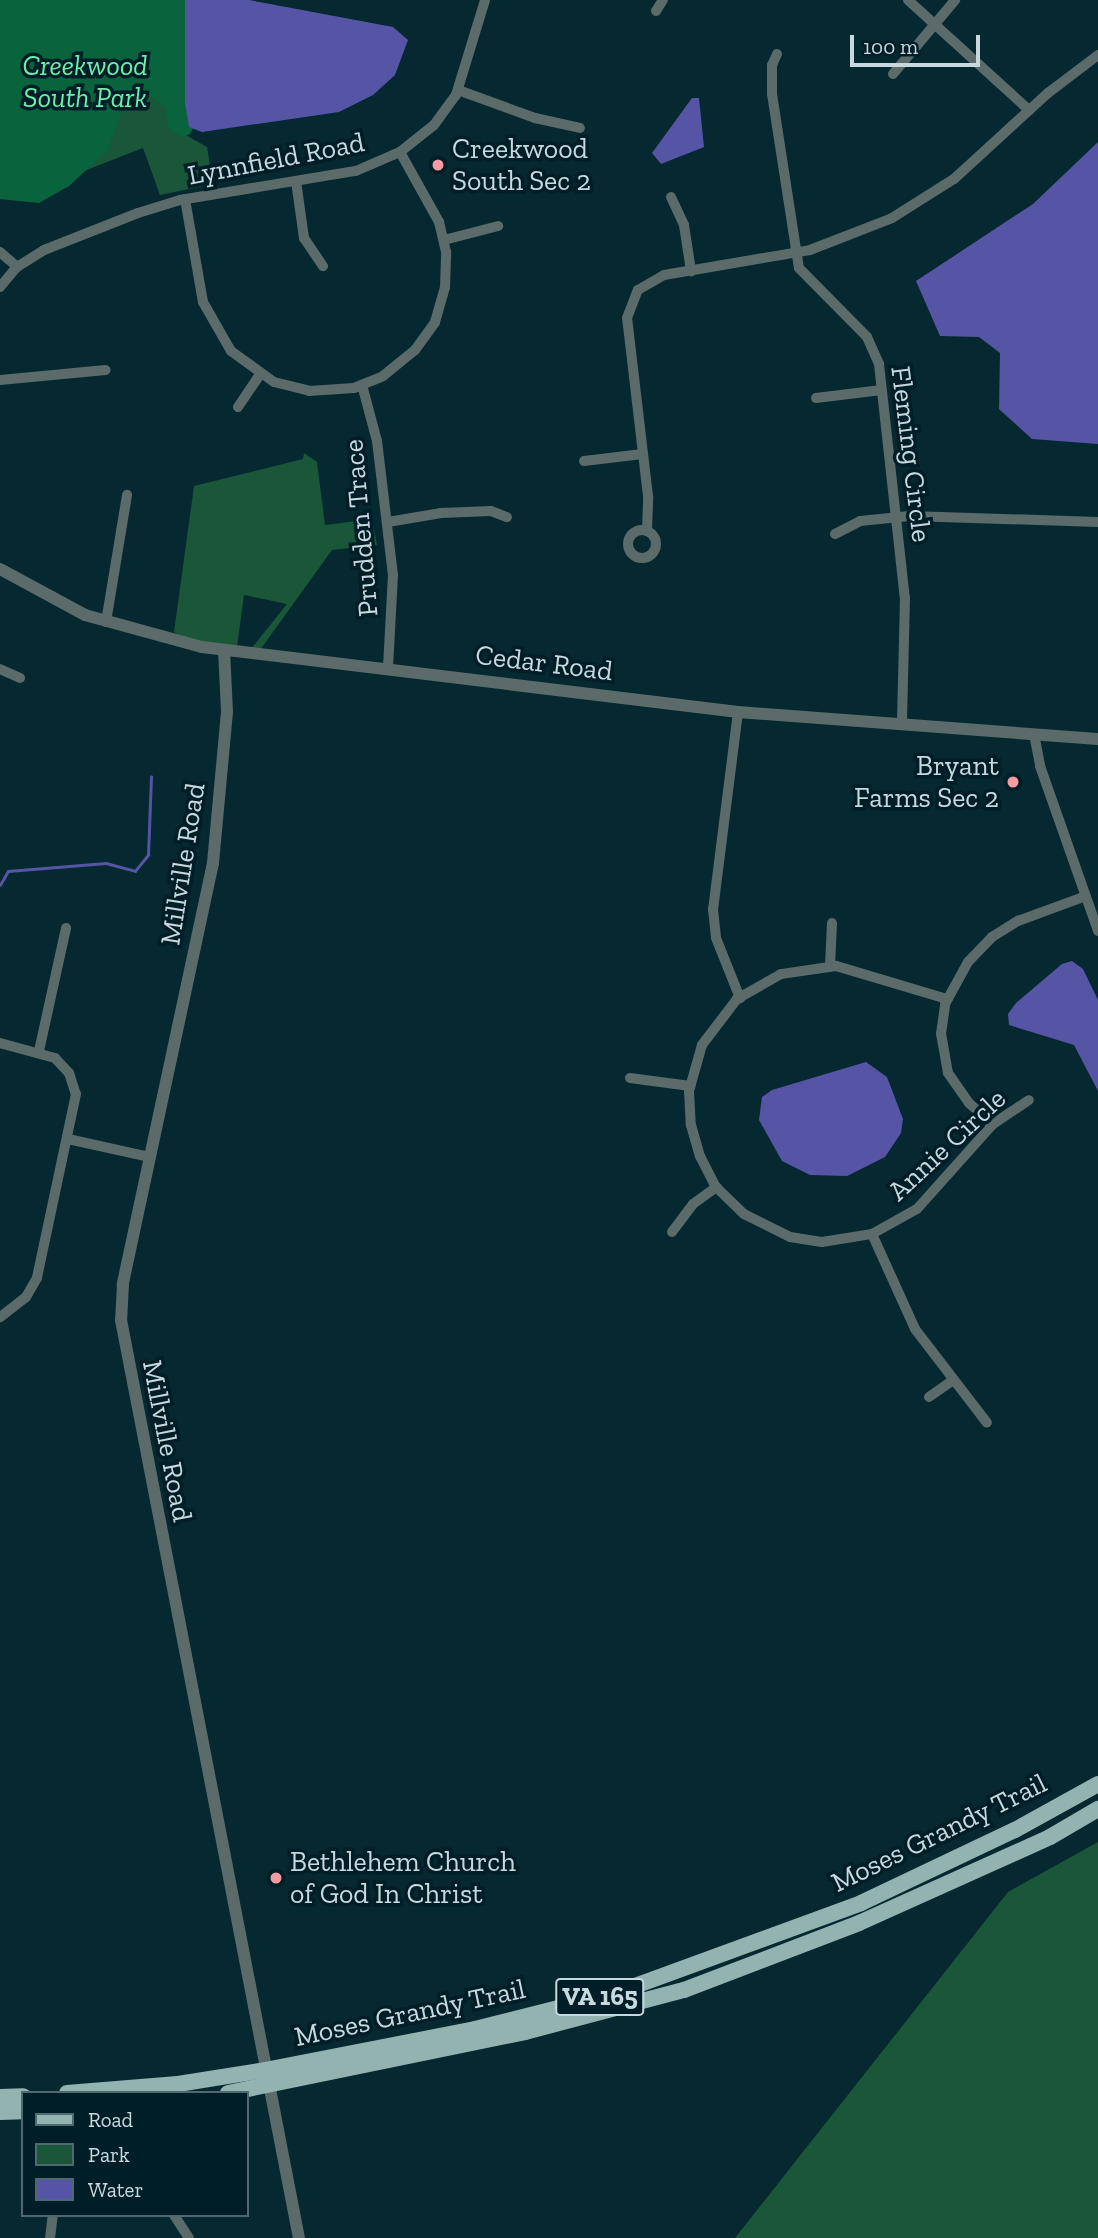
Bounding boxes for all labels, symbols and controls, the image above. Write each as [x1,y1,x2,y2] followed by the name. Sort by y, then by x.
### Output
[853,21,982,65] scale bar
[863,34,918,59] text: 100 m
[22,49,148,115] park label: Creekwood South Park
[185,125,367,193] street label: Lynnfield Road
[452,132,591,198] place label: Creekwood South Sec 2
[430,157,446,173] marker: Creekwood South Sec 2
[884,364,938,544] street label: Fleming Circle
[336,438,386,618] street label: Prudden Trace
[473,638,615,688] street label: Cedar Road
[854,749,999,815] place label: Bryant Farms Sec 2
[1005,774,1021,790] marker: Bryant Farms Sec 2
[154,780,212,948] street label: Millville Road
[881,1082,1013,1208] street label: Annie Circle
[135,1357,199,1525] street label: Millville Road
[825,1766,1053,1900] street label: Moses Grandy Trail
[290,1845,516,1911] place label: Bethlehem Church of God In Christ
[268,1870,284,1886] marker: Bethlehem Church of God In Christ
[291,1972,529,2054] street label: Moses Grandy Trail
[554,1974,646,2020] road number: VA 165
[21,2091,248,2217] legend
[88,2107,133,2132] text: Road
[88,2142,130,2167] text: Park
[88,2177,143,2202] text: Water

